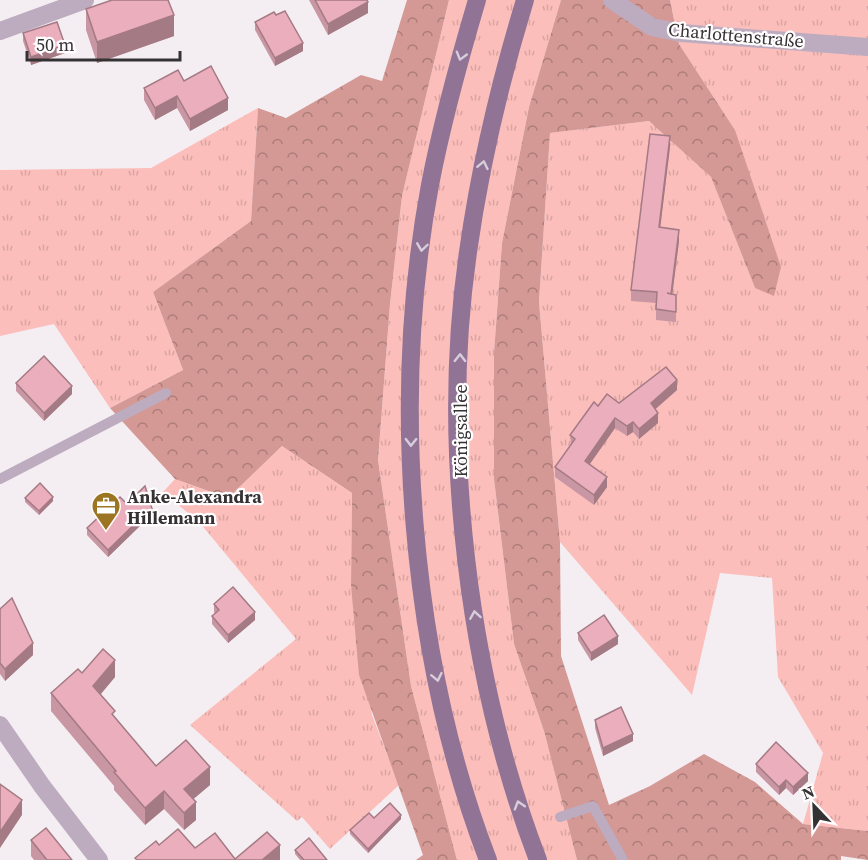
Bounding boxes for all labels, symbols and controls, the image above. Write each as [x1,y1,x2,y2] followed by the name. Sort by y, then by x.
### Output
[667,17,805,53] street label: Charlottenstraße
[27,24,180,62] scale bar
[36,32,74,57] text: 50 m
[456,50,468,61] one-way arrow
[476,160,489,170] one-way arrow
[416,242,429,252] one-way arrow
[454,354,466,363] one-way arrow
[448,384,473,478] street label: Königsallee
[405,437,417,446] one-way arrow
[127,484,262,530] place label: Anke-Alexandra Hillemann
[90,490,122,532] office icon: Anke-Alexandra Hillemann
[469,610,481,620] one-way arrow
[430,671,443,681] one-way arrow
[784,776,844,836] north arrow
[798,780,818,805] text: N
[514,800,526,811] one-way arrow

